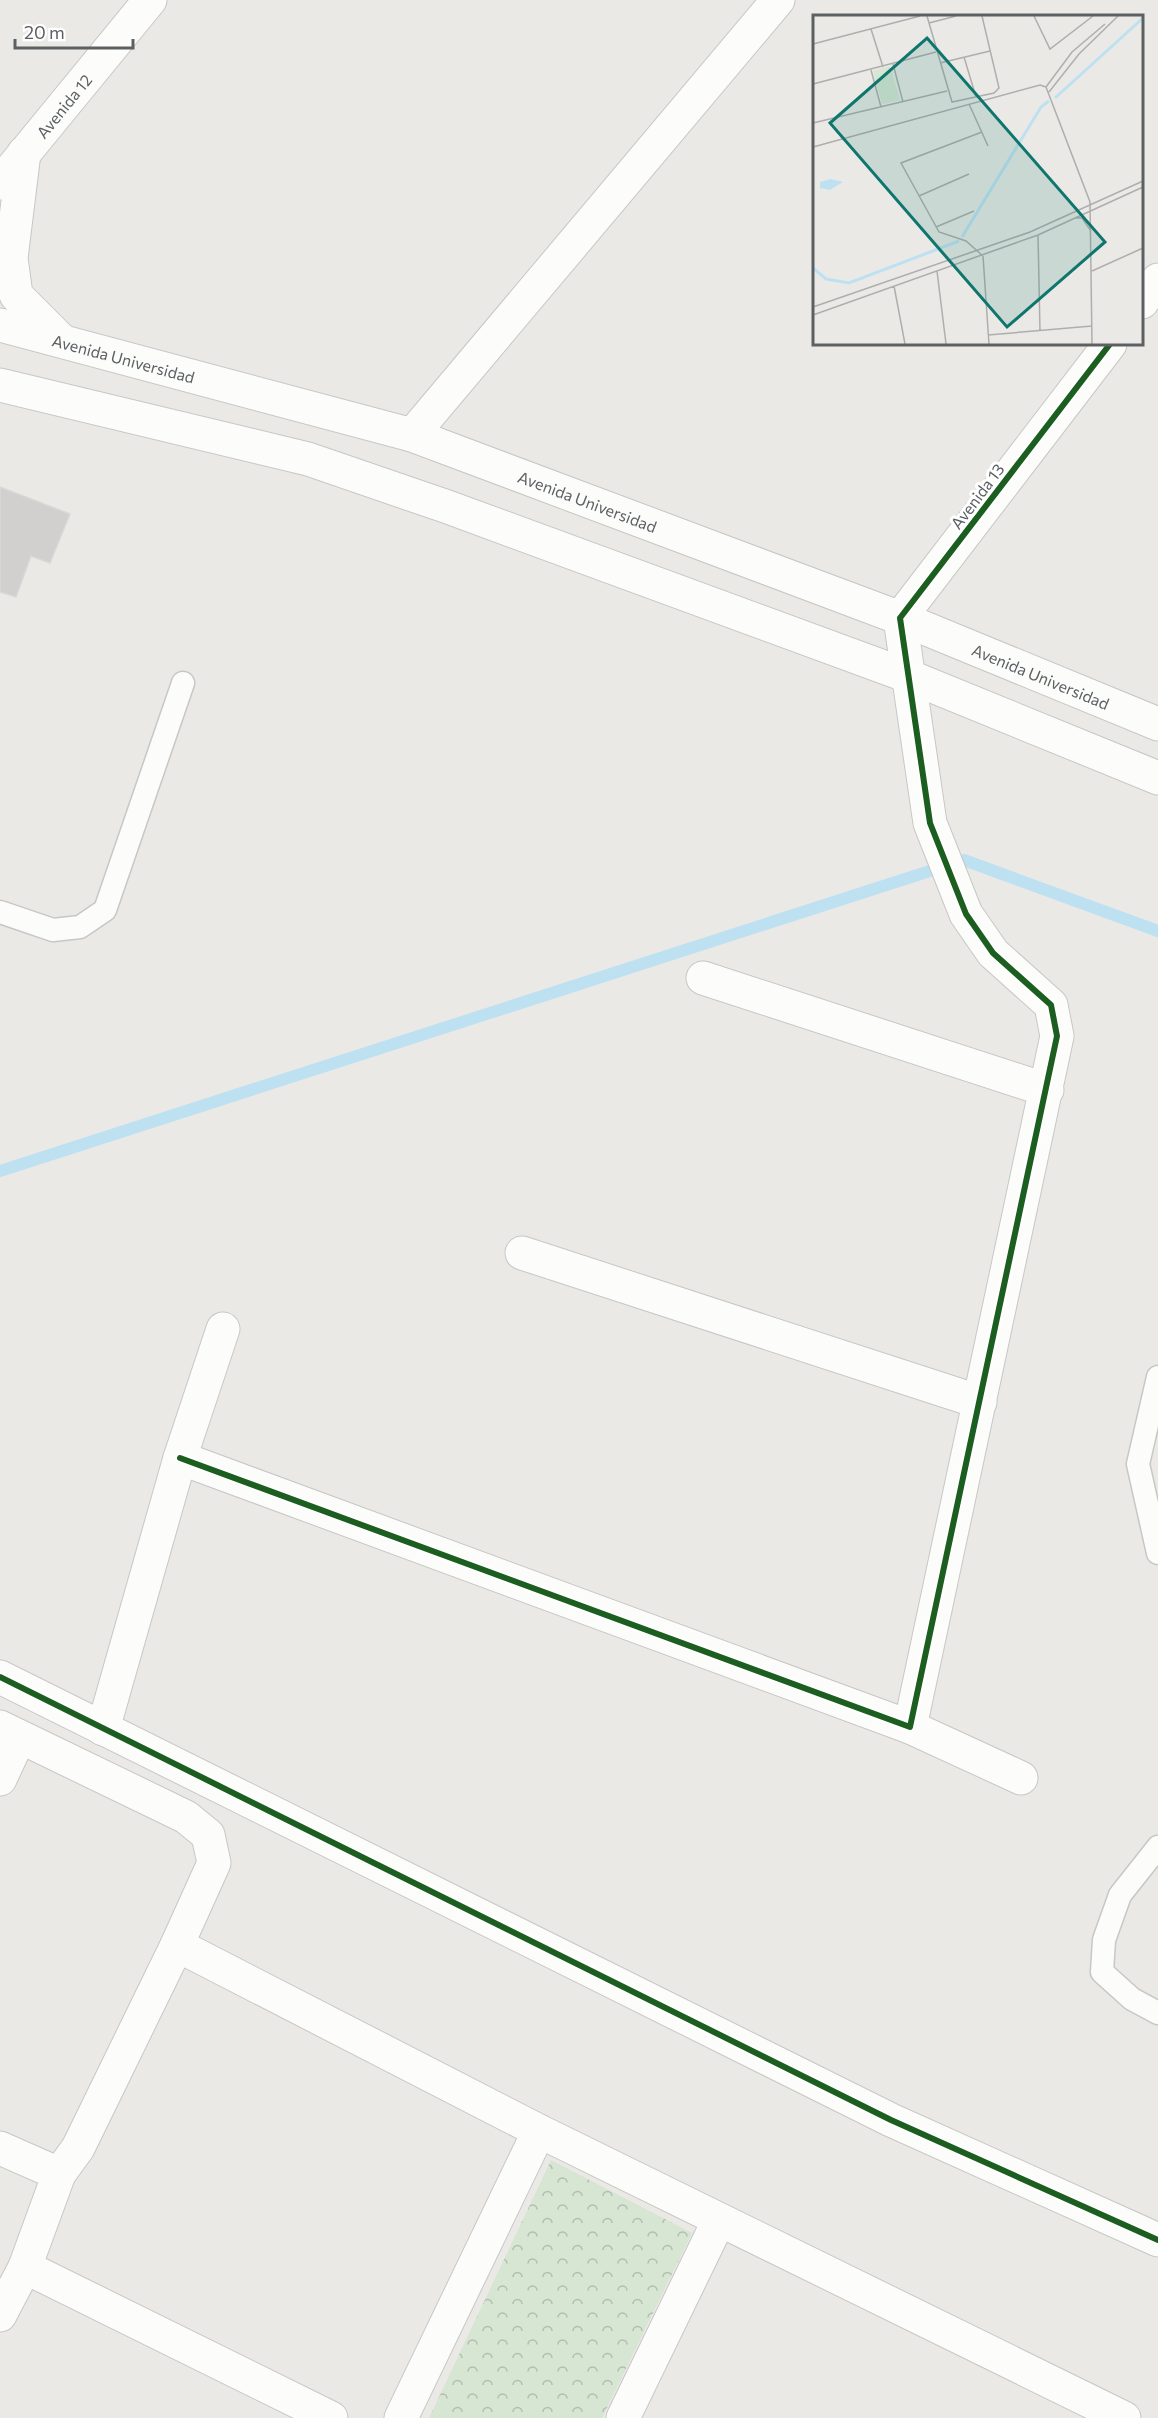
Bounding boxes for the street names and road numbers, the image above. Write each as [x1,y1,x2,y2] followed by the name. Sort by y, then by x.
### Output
[32,70,95,141] street label: Avenida 12
[50,330,197,386] street label: Avenida Universidad
[946,460,1008,532] street label: Avenida 13
[516,466,660,535] street label: Avenida Universidad
[970,639,1112,713] street label: Avenida Universidad

